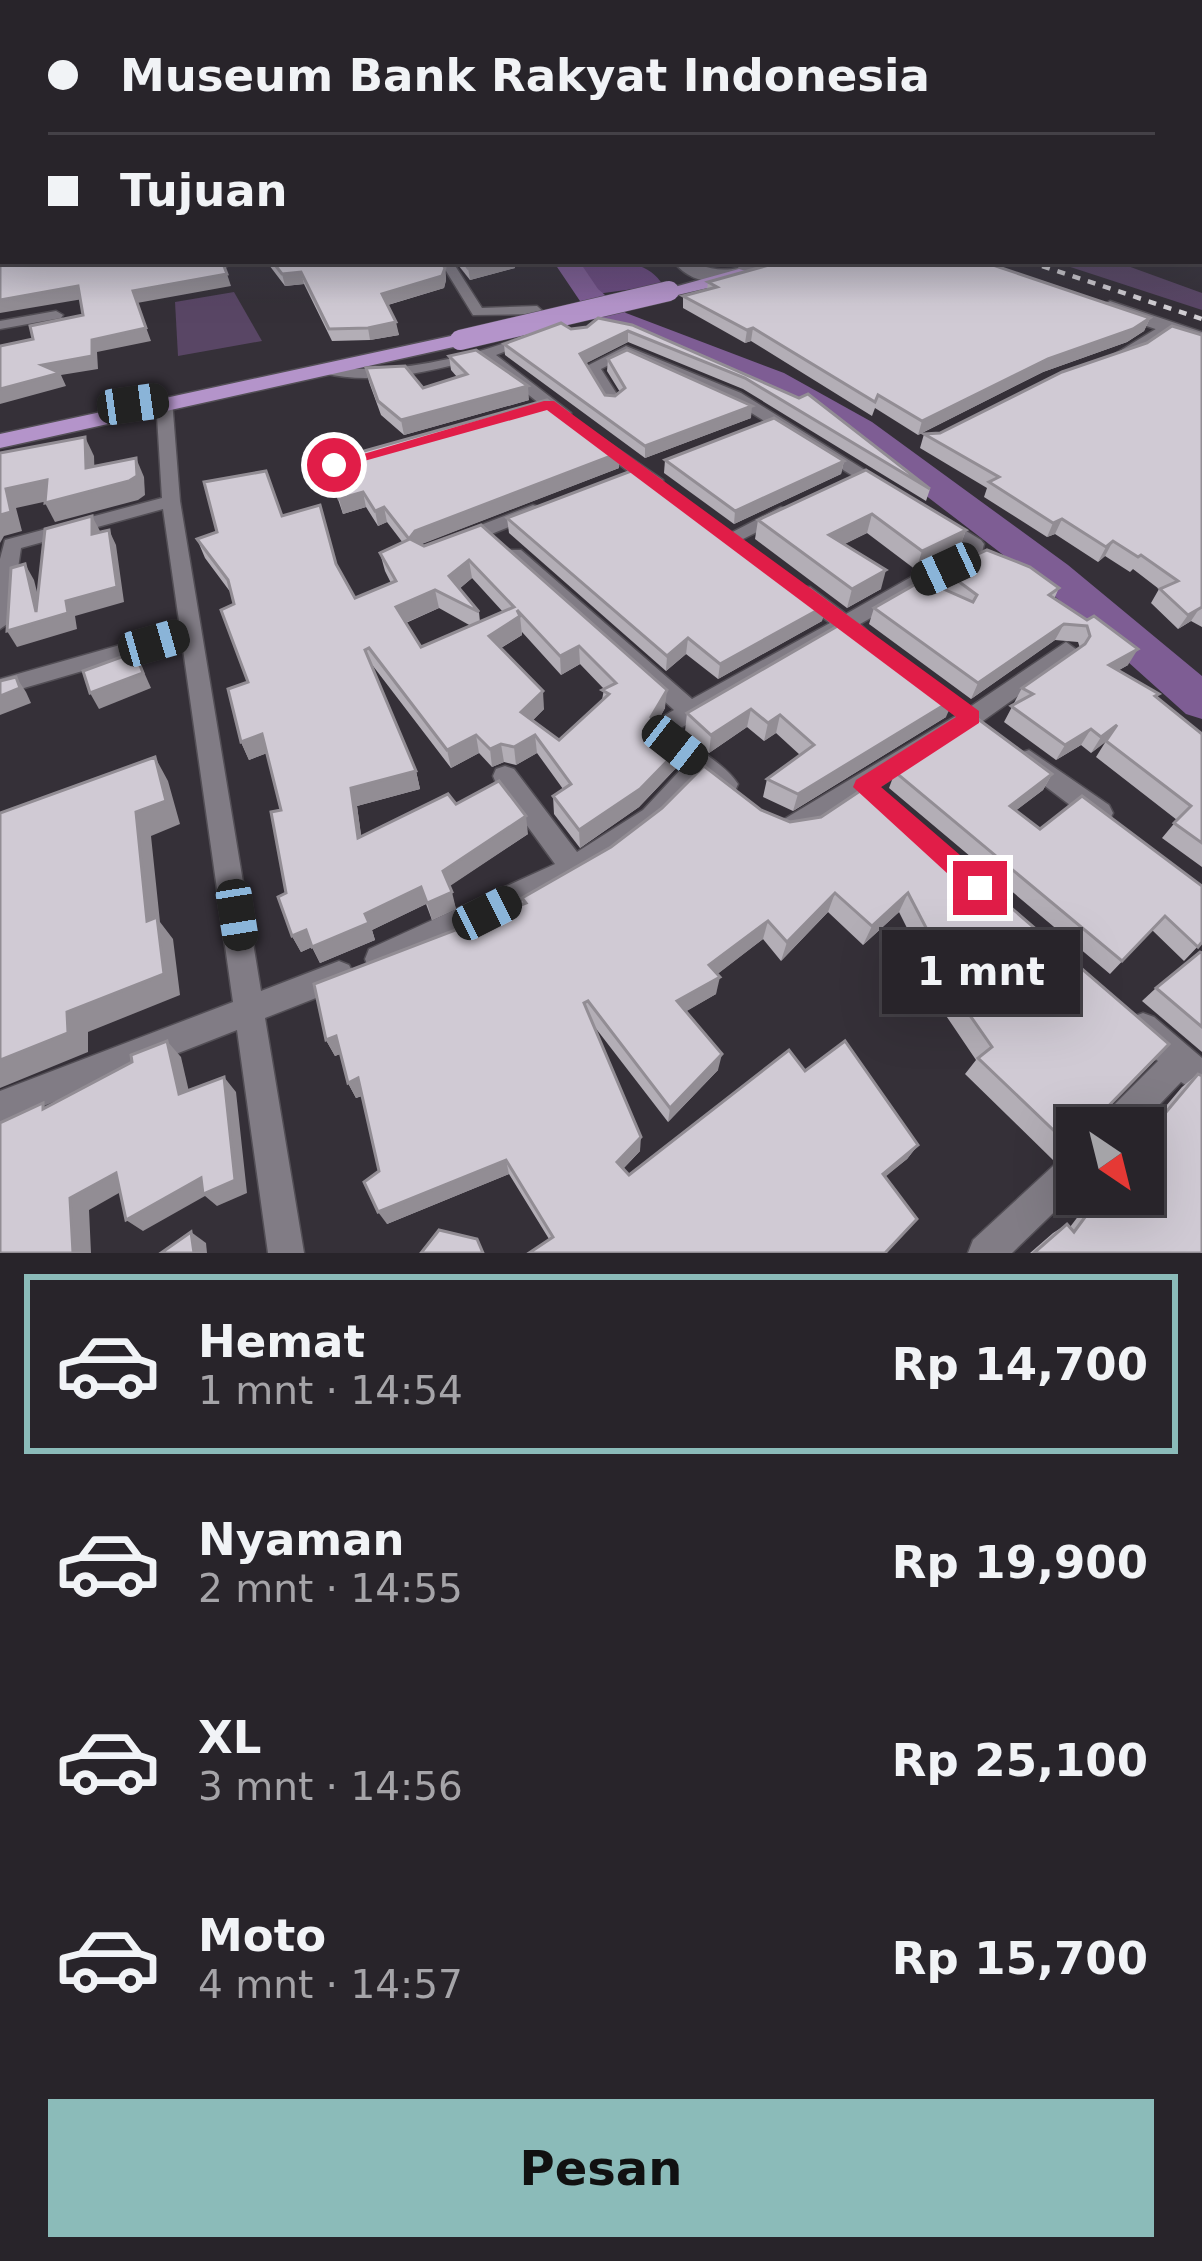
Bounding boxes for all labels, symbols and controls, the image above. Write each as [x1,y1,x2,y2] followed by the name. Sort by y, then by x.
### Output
[120,49,930,102] text: Museum Bank Rakyat Indonesia
[120,164,288,217] text: Tujuan
[95,381,171,427] car
[307,438,361,492] route start
[906,537,986,601] car
[114,616,194,670] car
[636,709,714,781] car
[953,861,1007,915] route end
[214,877,260,953] car
[447,881,527,945] car
[881,930,1079,1014] callout: 1 mnt
[917,949,1045,994] text: 1 mnt
[1056,1107,1164,1215] north arrow
[1056,1107,1164,1215] map controls
[54,1310,162,1418] icon: car
[198,1315,365,1368] text: Hemat
[892,1338,1148,1391] text: Rp 14,700
[198,1368,463,1413] text: 1 mnt · 14:54
[54,1508,162,1616] icon: car
[198,1513,405,1566] text: Nyaman
[892,1536,1148,1589] text: Rp 19,900
[198,1566,463,1611] text: 2 mnt · 14:55
[54,1706,162,1814] icon: car
[198,1711,261,1764] text: XL
[892,1734,1148,1787] text: Rp 25,100
[198,1764,463,1809] text: 3 mnt · 14:56
[54,1904,162,2012] icon: car
[198,1909,326,1962] text: Moto
[892,1932,1148,1985] text: Rp 15,700
[198,1962,463,2007] text: 4 mnt · 14:57
[48,2099,1154,2237] button: Pesan

